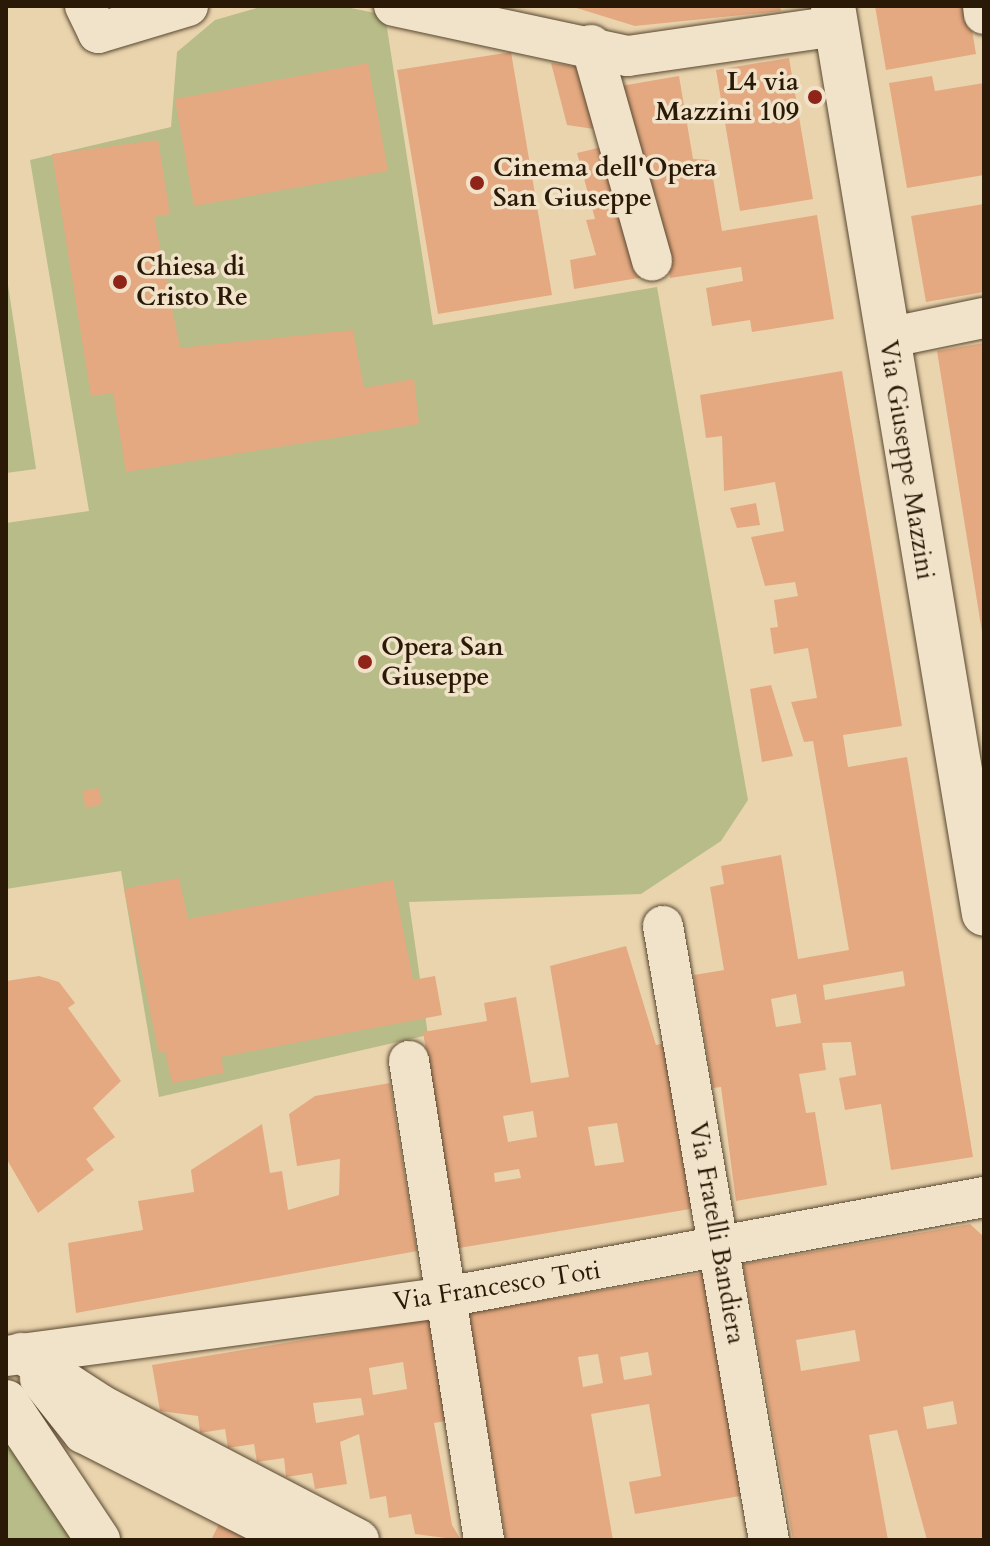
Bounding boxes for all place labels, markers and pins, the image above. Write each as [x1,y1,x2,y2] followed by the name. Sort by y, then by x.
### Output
[655,66,799,128] place label: L4 via Mazzini 109
[806,88,824,106] marker: L4 via Mazzini 109
[493,152,717,214] place label: Cinema dell'Opera San Giuseppe
[468,174,486,192] marker: Cinema dell'Opera San Giuseppe
[136,251,248,312] place label: Chiesa di Cristo Re
[111,273,129,291] marker: Chiesa di Cristo Re
[381,631,504,692] place label: Opera San Giuseppe
[356,653,374,671] marker: Opera San Giuseppe

